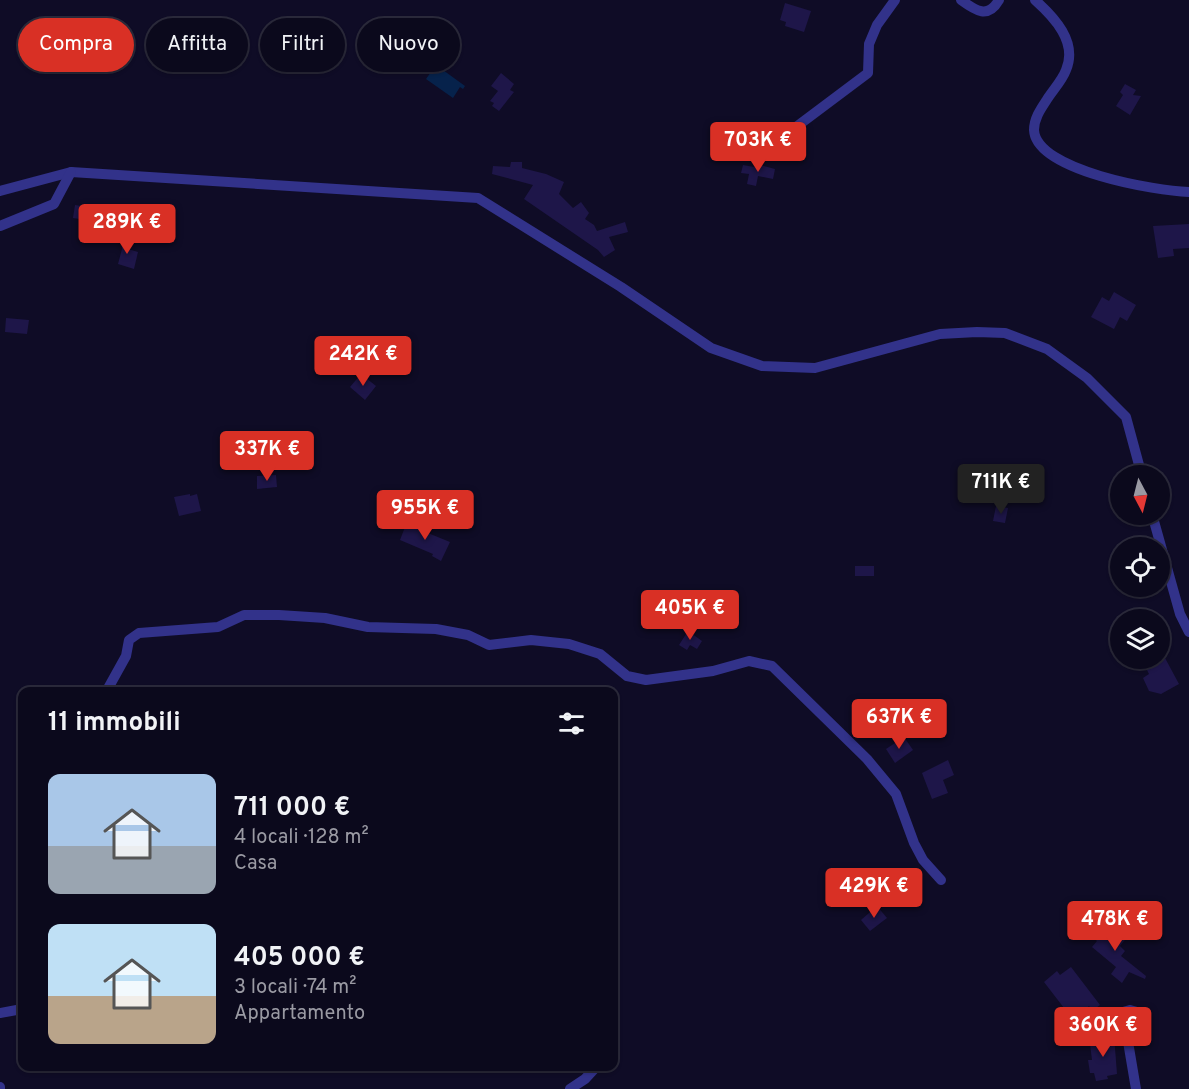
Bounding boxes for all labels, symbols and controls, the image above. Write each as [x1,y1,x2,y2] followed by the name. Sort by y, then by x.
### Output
[18,18,134,72] chip: Compra
[146,18,248,72] chip: Affitta
[260,18,345,72] chip: Filtri
[357,18,460,72] chip: Nuovo
[709,122,807,173] pin: 703K €
[724,128,792,154] text: 703K €
[78,204,176,255] pin: 289K €
[93,210,161,236] text: 289K €
[314,336,412,387] pin: 242K €
[328,342,398,368] text: 242K €
[218,431,316,482] pin: 337K €
[234,437,300,463] text: 337K €
[952,464,1050,515] pin: 711K €
[1110,465,1170,525] north arrow
[1110,465,1170,669] map controls
[972,470,1030,496] text: 711K €
[376,490,474,541] pin: 955K €
[391,496,459,522] text: 955K €
[1110,537,1170,597] button: locate
[641,590,739,641] pin: 405K €
[655,596,725,622] text: 405K €
[1110,609,1170,669] button: layers
[850,699,948,750] pin: 637K €
[866,705,932,731] text: 637K €
[48,707,181,740] text: 11 immobili
[555,707,588,740] icon: filters
[234,792,350,825] text: 711 000 €
[96,798,168,870] icon: home
[234,825,369,851] text: 4 locali · 128 m²
[234,851,277,877] text: Casa
[825,868,923,919] pin: 429K €
[839,874,909,900] text: 429K €
[1066,901,1164,952] pin: 478K €
[1081,907,1149,933] text: 478K €
[234,942,365,975] text: 405 000 €
[96,948,168,1020] icon: home
[234,975,356,1001] text: 3 locali · 74 m²
[234,1001,365,1027] text: Appartamento
[1054,1007,1152,1058] pin: 360K €
[1068,1013,1138,1039] text: 360K €

